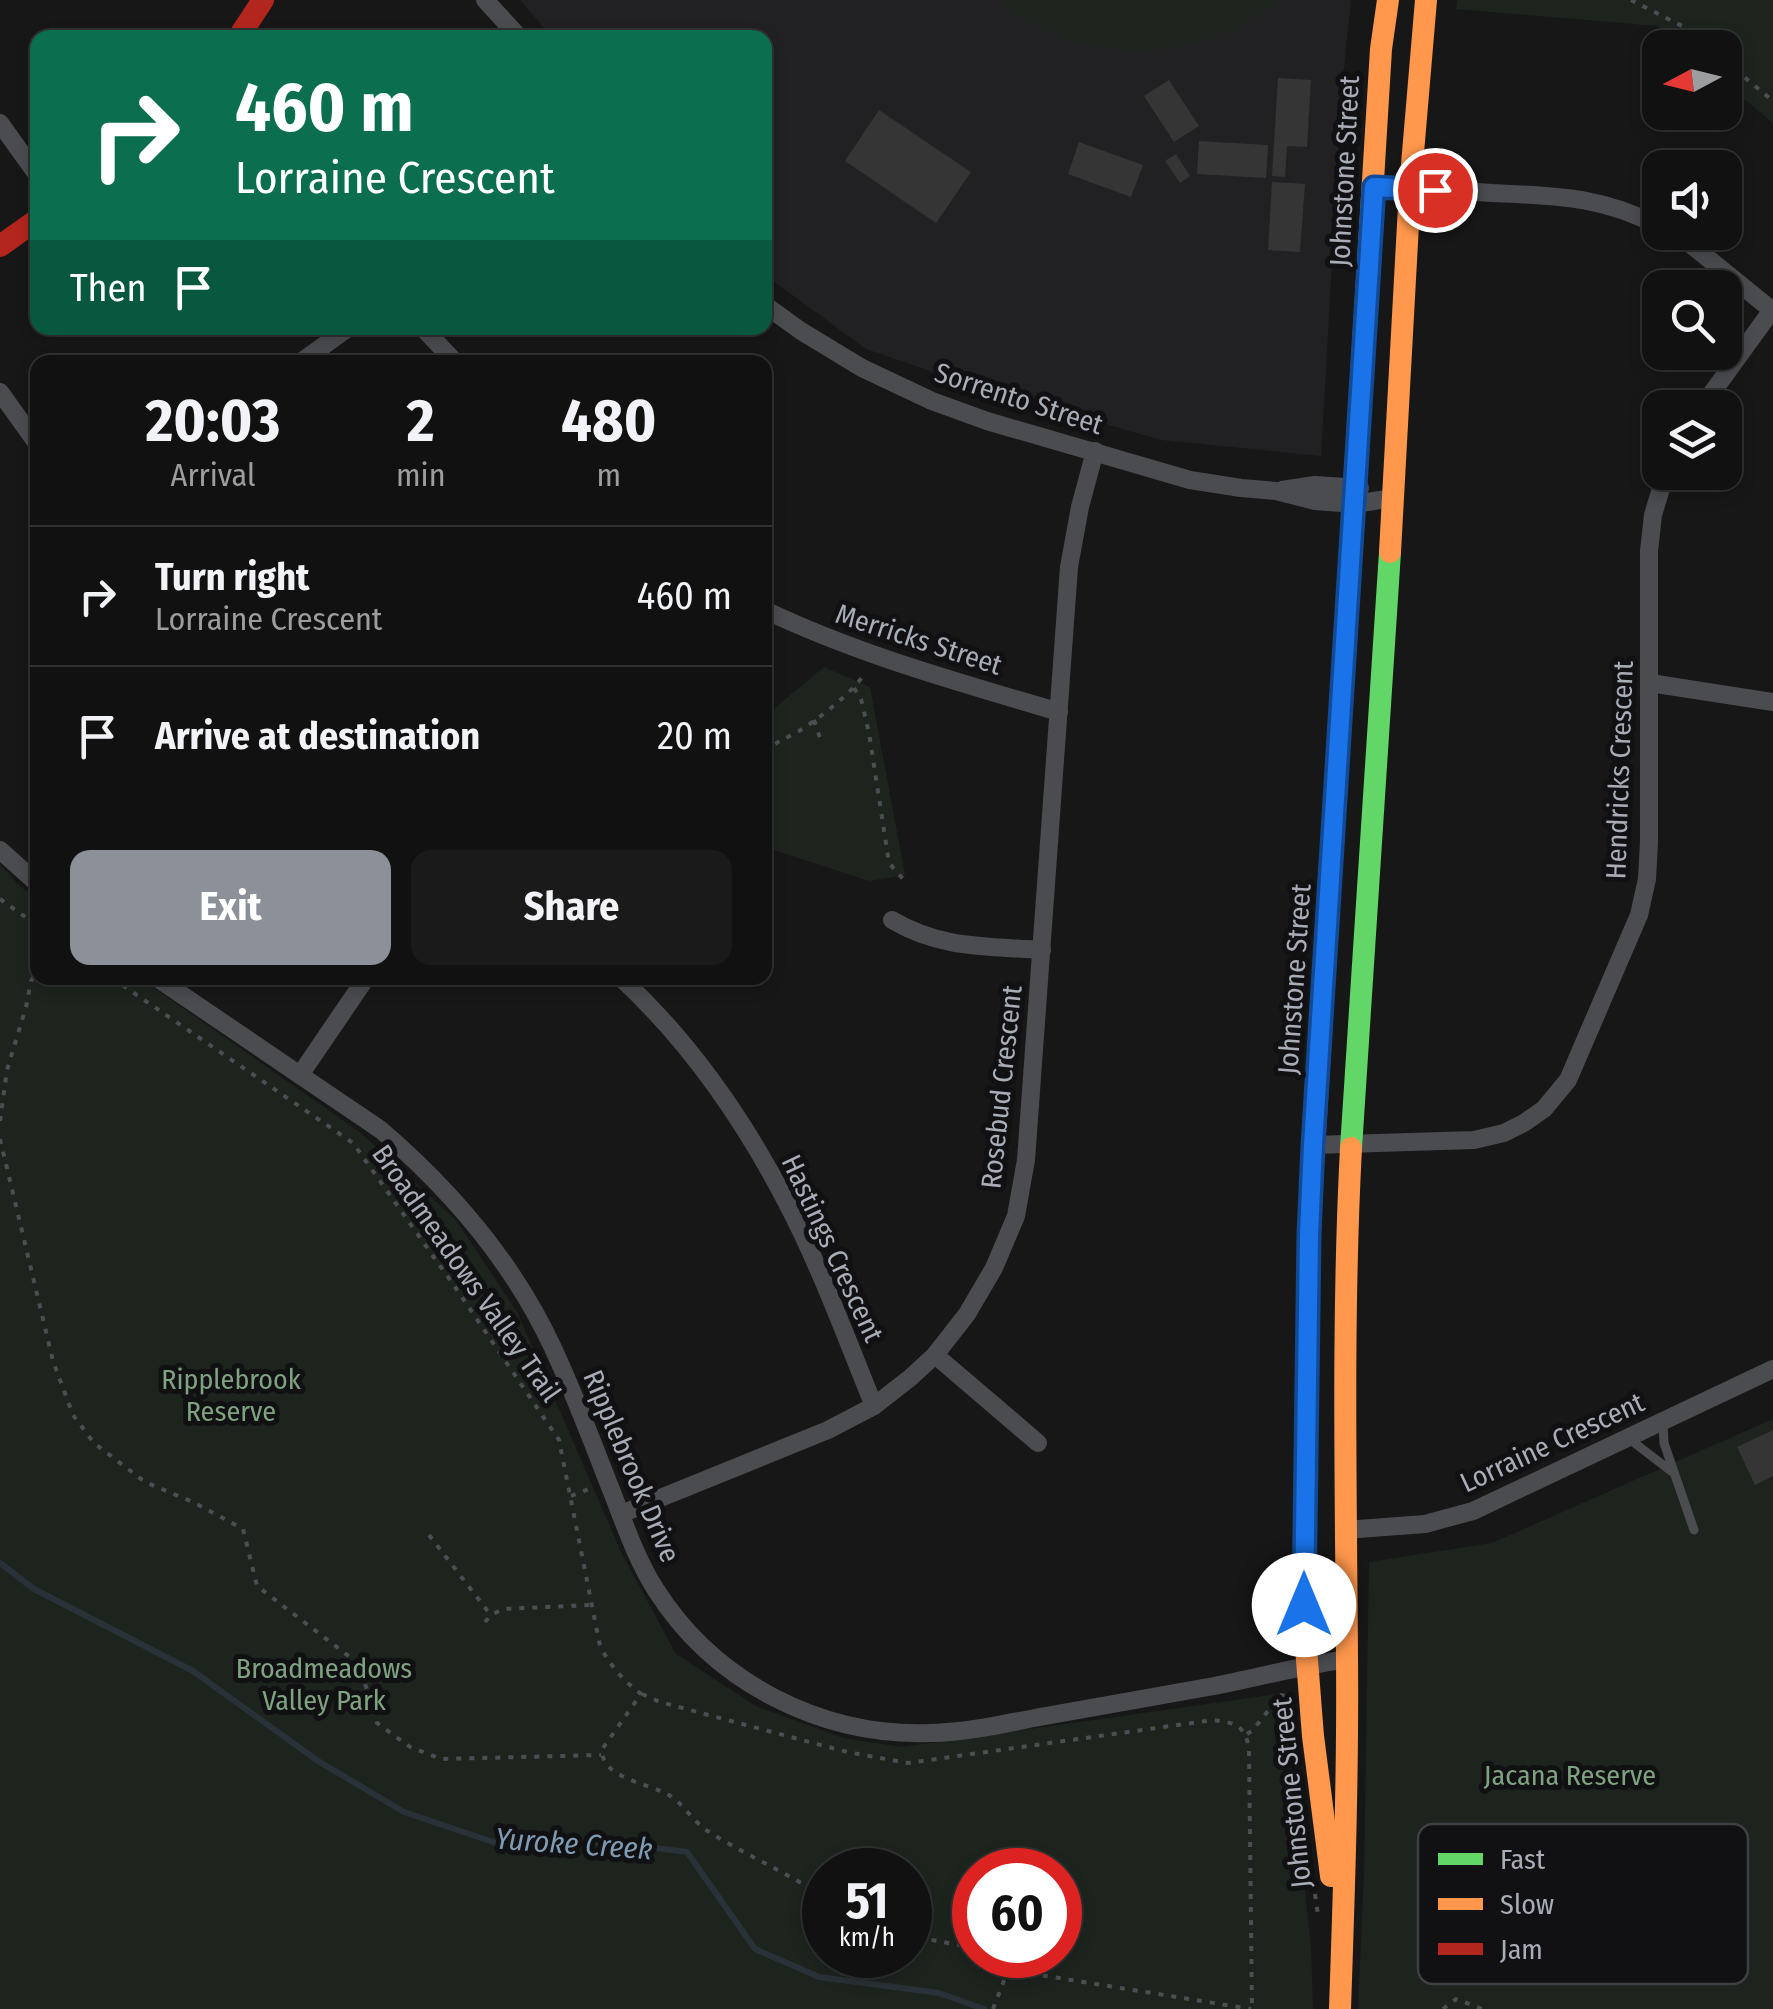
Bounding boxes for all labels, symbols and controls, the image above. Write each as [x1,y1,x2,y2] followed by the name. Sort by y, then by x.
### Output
[1642,30,1742,130] north arrow
[1642,30,1742,490] map controls
[235,66,414,150] text: 460 m
[70,70,200,200] icon: right
[1323,74,1366,267] street label: Johnstone Street
[1393,148,1478,233] pin
[1642,150,1742,250] button: sound
[235,151,555,205] text: Lorraine Crescent
[1408,163,1463,218] icon: arrive
[166,260,221,315] icon: arrive
[70,265,146,311] text: Then
[1642,270,1742,370] button: search
[931,356,1108,441] street label: Sorrento Street
[146,385,280,457] text: 20:03
[407,385,435,457] text: 2
[561,385,656,457] text: 480
[1642,390,1742,490] button: layers
[171,456,255,494] text: Arrival
[396,456,446,494] text: min
[596,456,621,494] text: m
[155,554,309,600] text: Turn right
[70,569,125,624] icon: right
[637,573,732,619] text: 460 m
[832,597,1007,682] street label: Merricks Street
[155,600,382,638] text: Lorraine Crescent
[1599,659,1640,880] street label: Hendricks Crescent
[70,709,125,764] icon: arrive
[155,713,480,759] text: Arrive at destination
[657,713,732,759] text: 20 m
[70,850,391,965] button: Exit
[411,850,732,965] button: Share
[1271,882,1318,1076] street label: Johnstone Street
[974,983,1029,1190] street label: Rosebud Crescent
[365,1138,568,1408] street label: Broadmeadows Valley Trail
[775,1149,891,1348] street label: Hastings Crescent
[161,1363,302,1428] park label: Ripplebrook Reserve
[576,1365,687,1567] street label: Ripplebrook Drive
[1455,1385,1650,1499] street label: Lorraine Crescent
[1252,1553,1356,1657] position arrow
[236,1652,412,1717] park label: Broadmeadows Valley Park
[1265,1695,1318,1890] street label: Johnstone Street
[1484,1759,1656,1792] park label: Jacana Reserve
[494,1821,654,1867] water label: Yuroke Creek
[1418,1824,1748,1984] legend
[1500,1843,1546,1876] text: Fast
[952,1848,1082,1978] speed limit sign: 60
[845,1871,888,1931] text: 51
[1500,1888,1554,1921] text: Slow
[839,1923,895,1953] text: km/h
[1500,1933,1543,1966] text: Jam

